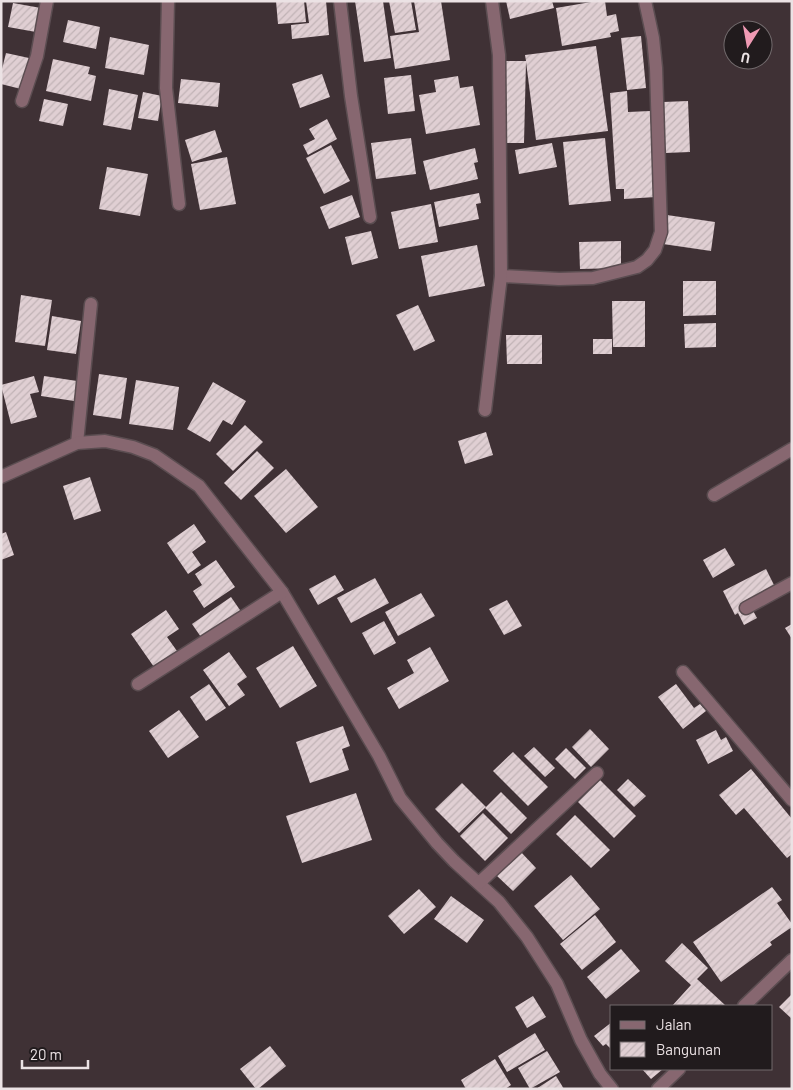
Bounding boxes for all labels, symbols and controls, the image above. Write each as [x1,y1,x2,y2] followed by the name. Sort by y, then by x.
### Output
[723,20,773,70] north arrow
[739,49,751,67] text: U
[610,1005,773,1070] legend
[656,1015,692,1033] text: Jalan
[22,1038,89,1070] scale bar
[656,1040,721,1058] text: Bangunan
[30,1045,62,1063] text: 20 m

